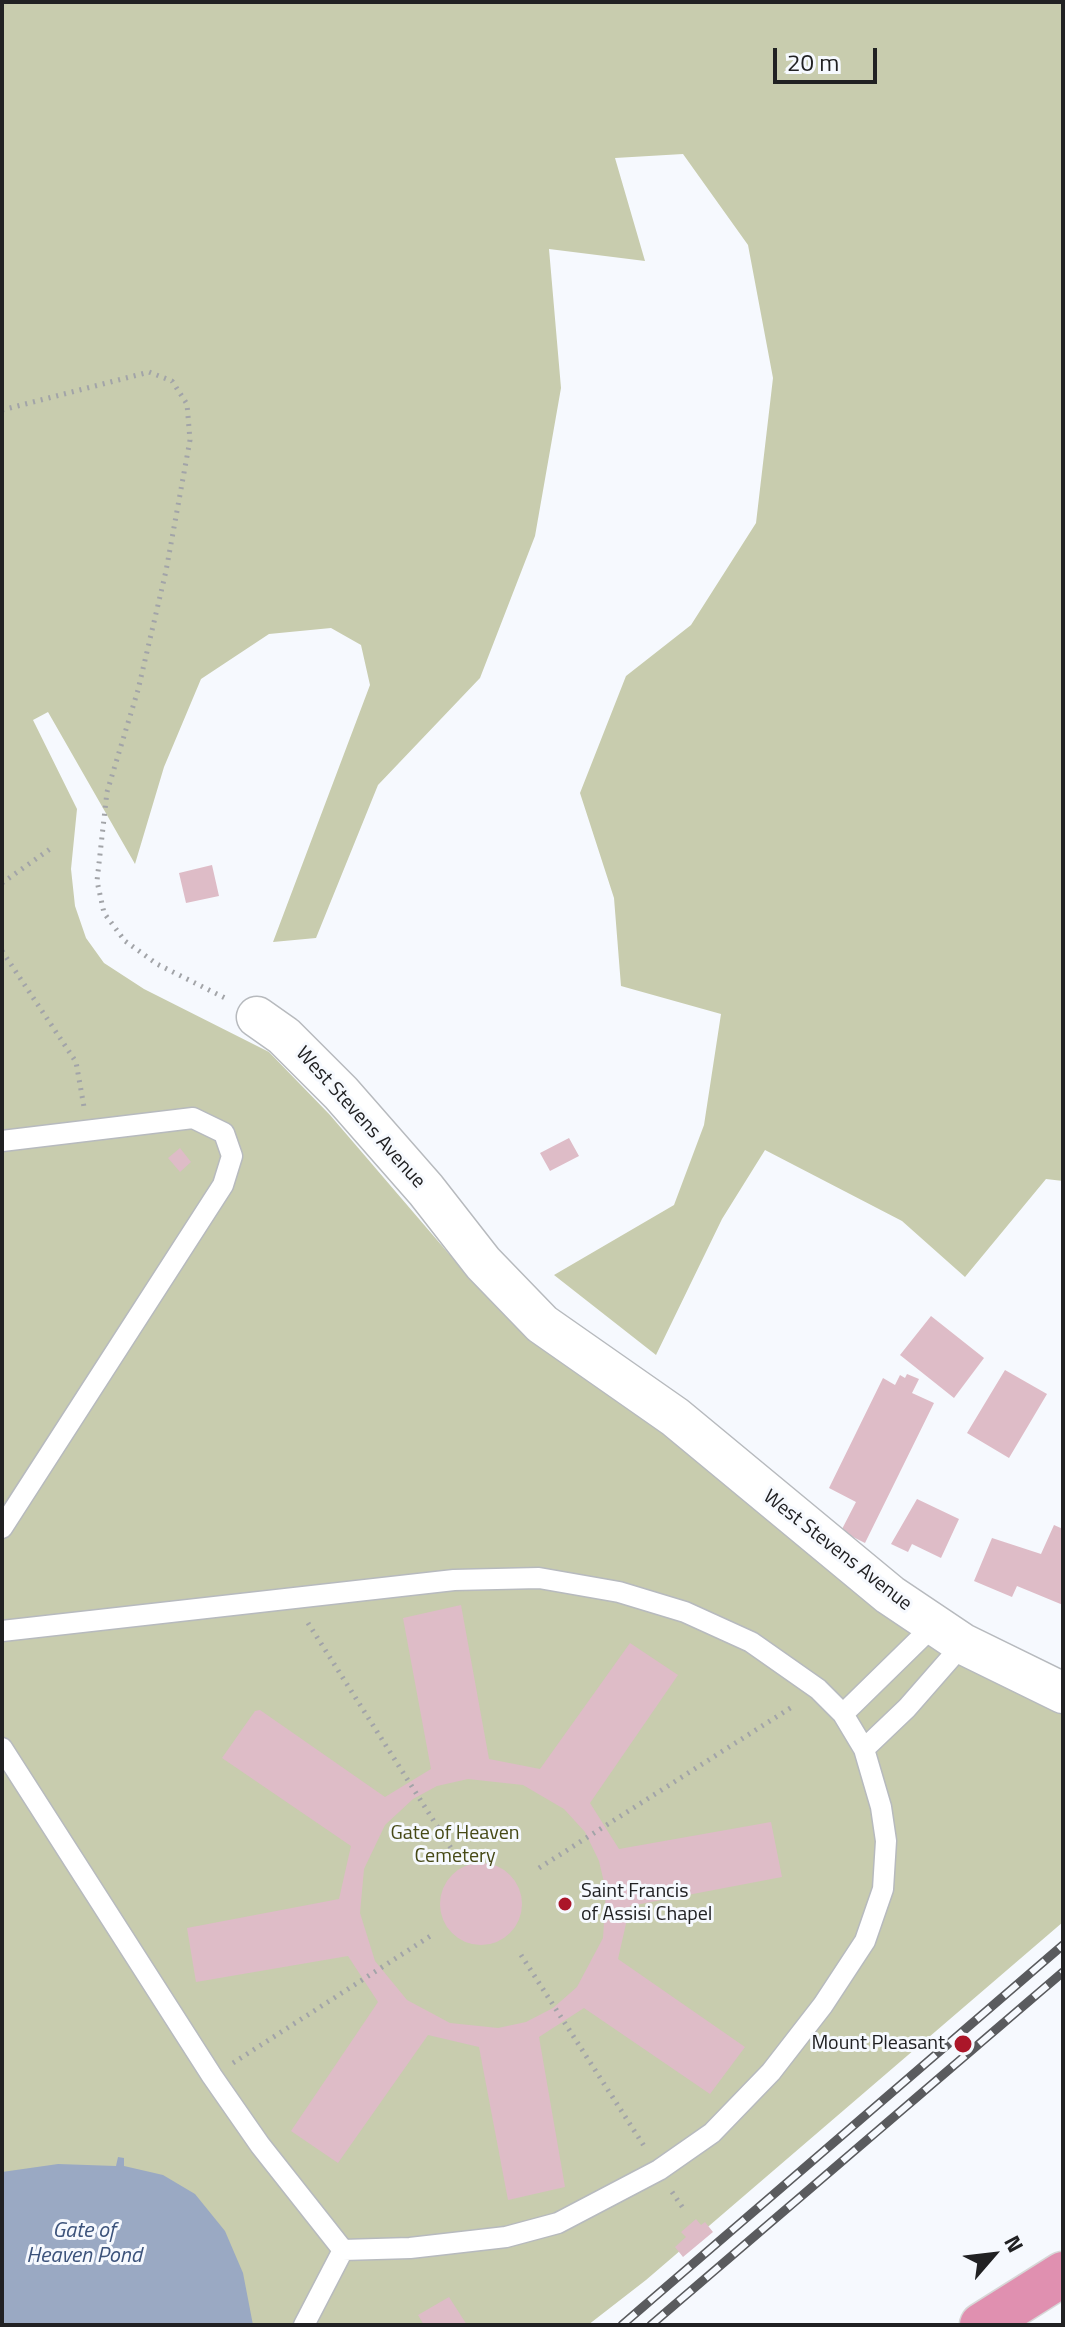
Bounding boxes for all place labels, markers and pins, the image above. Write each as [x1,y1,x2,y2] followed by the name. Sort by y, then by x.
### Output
[581,1880,712,1927] place label: Saint Francis of Assisi Chapel
[556,1895,574,1913] marker: Saint Francis of Assisi Chapel
[811,2032,945,2056] place label: Mount Pleasant
[952,2033,974,2055] marker: Mount Pleasant

